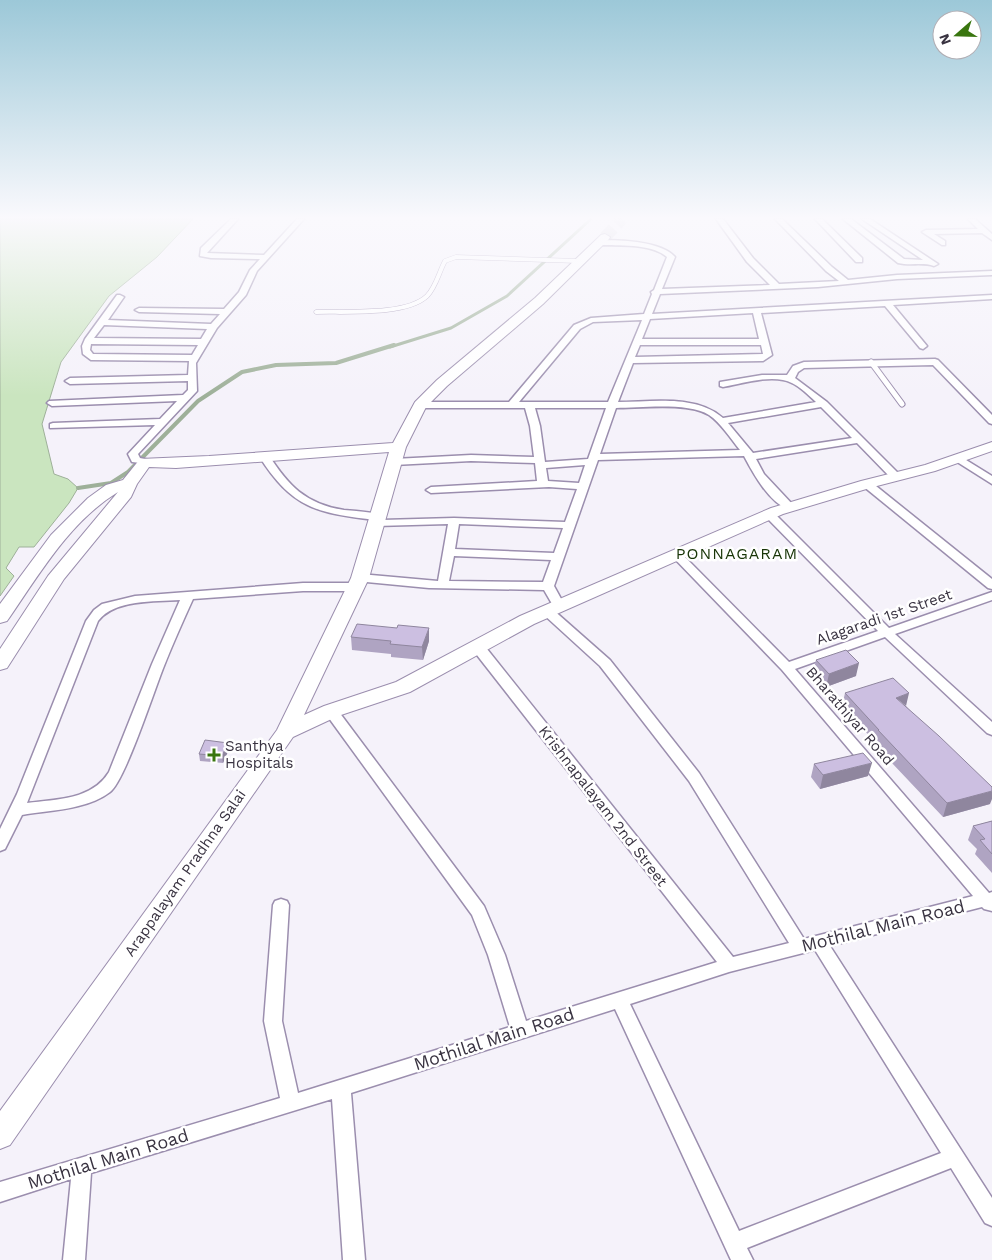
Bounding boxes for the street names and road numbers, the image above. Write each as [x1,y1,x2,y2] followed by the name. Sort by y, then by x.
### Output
[814,585,955,649] street label: Alagaradi 1st Street
[802,663,898,769] street label: Bharathiyar Road
[535,722,672,890] street label: Krishnapalayam 2nd Street
[120,786,250,960] street label: Arappalayam Pradhna Salai
[799,895,967,956] street label: Mothilal Main Road
[411,1003,577,1074] street label: Mothilal Main Road
[25,1124,191,1193] street label: Mothilal Main Road

